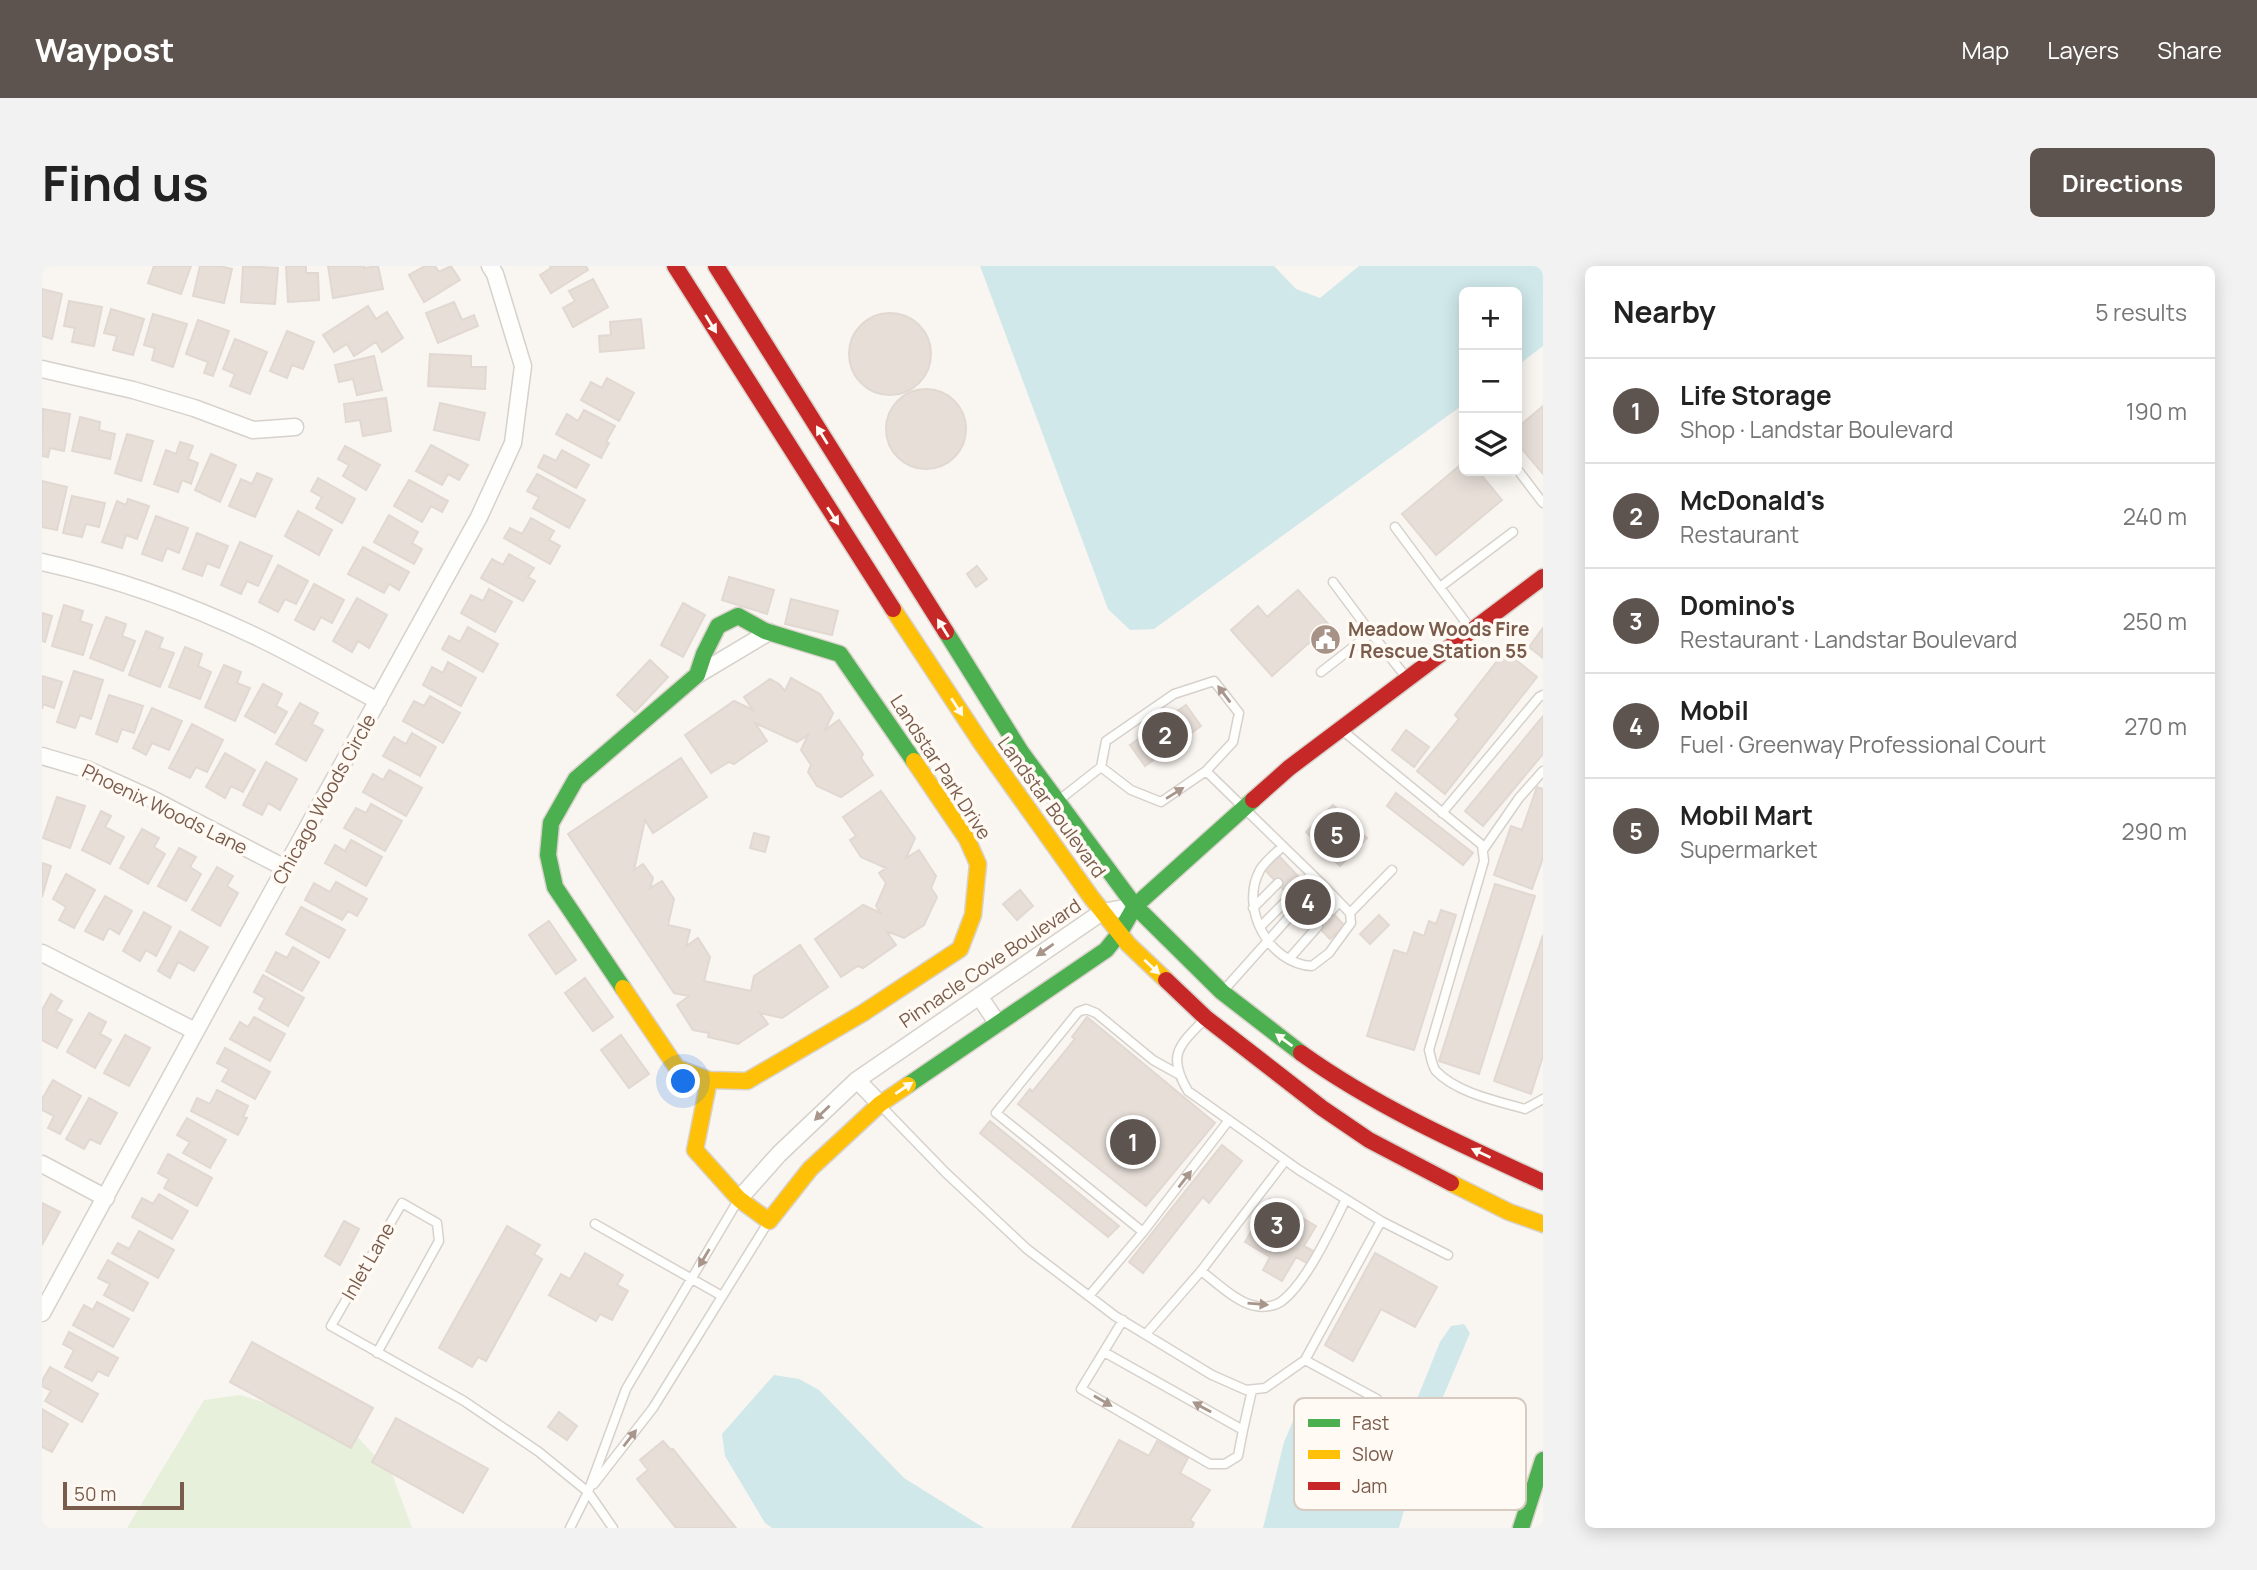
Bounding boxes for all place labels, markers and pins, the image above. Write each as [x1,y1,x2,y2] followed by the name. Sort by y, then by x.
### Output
[1348,616,1529,664] place label: Meadow Woods Fire / Rescue Station 55
[1308,623,1342,657] public building icon: Meadow Woods Fire / Rescue Station 55
[1142,709,1188,761] pin: 2
[1314,809,1360,861] pin: 5
[1285,876,1331,928] pin: 4
[1110,1116,1156,1168] pin: 1
[1254,1199,1300,1251] pin: 3

